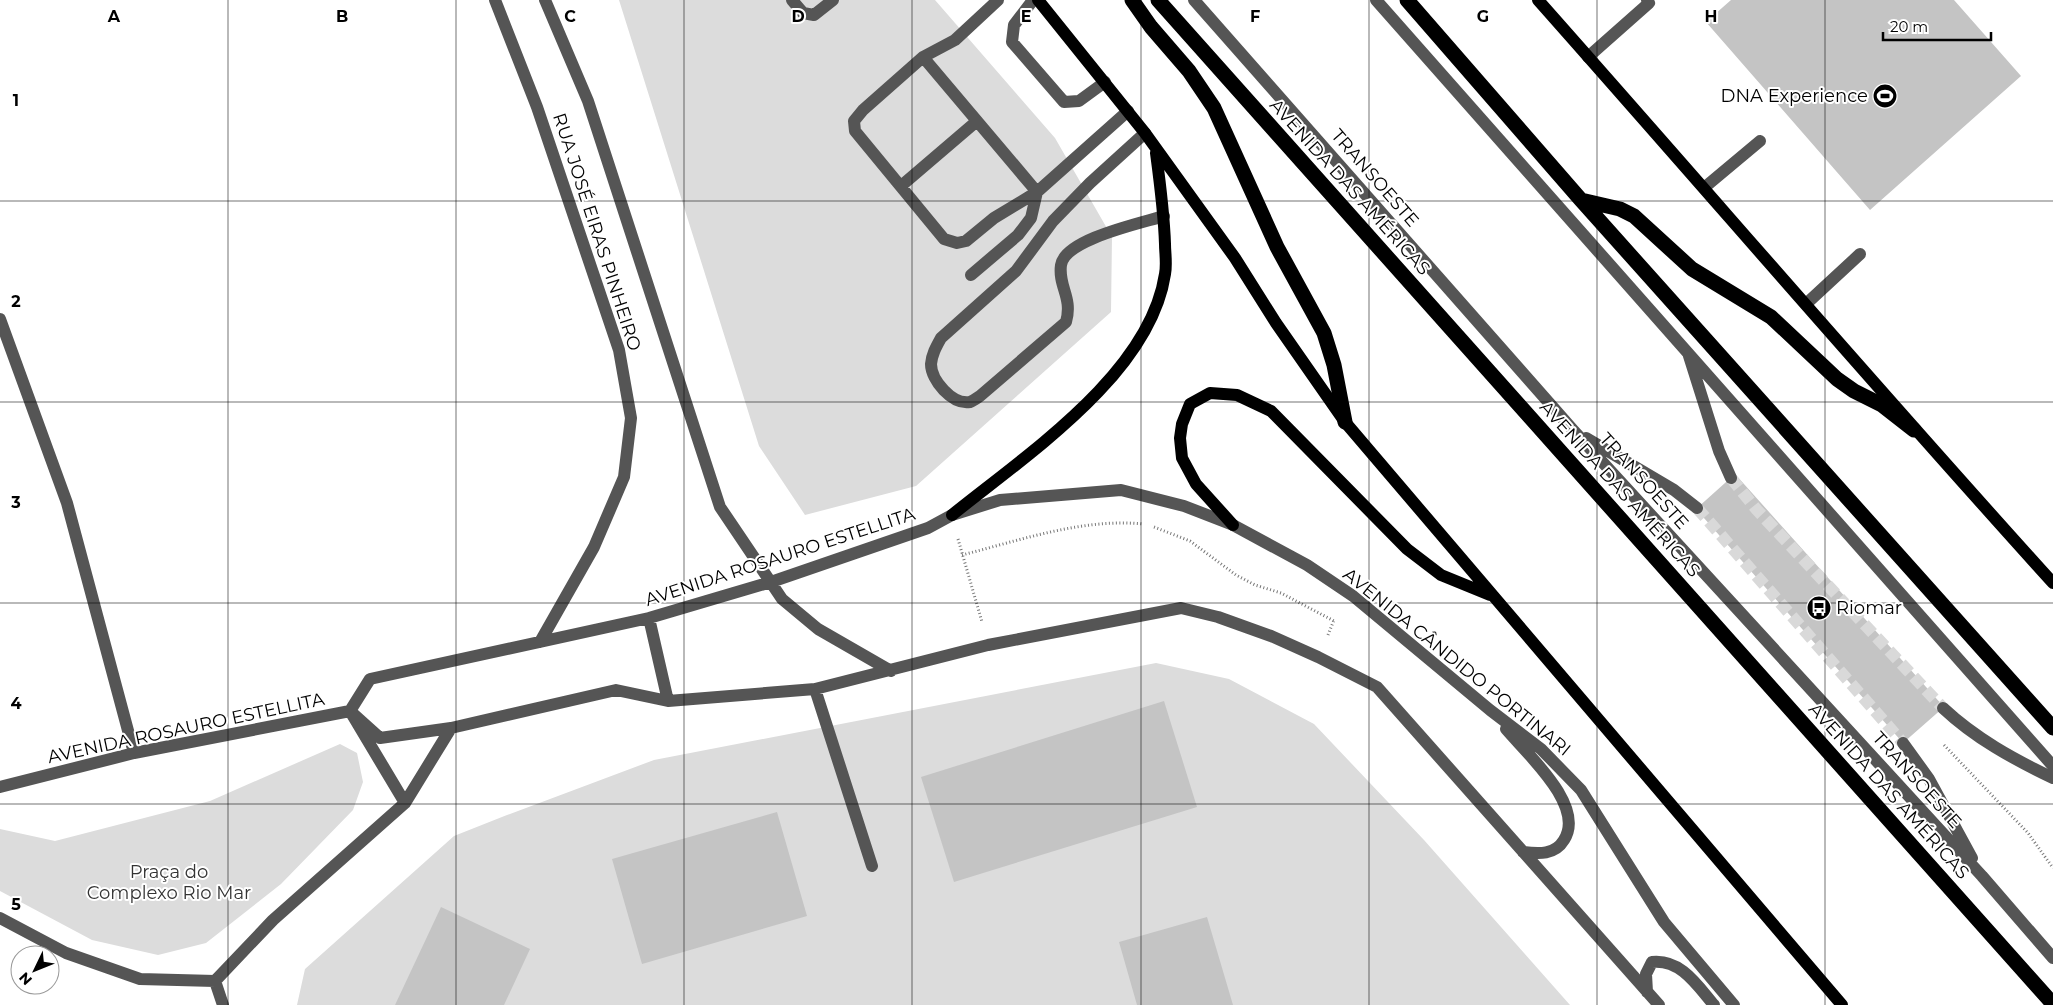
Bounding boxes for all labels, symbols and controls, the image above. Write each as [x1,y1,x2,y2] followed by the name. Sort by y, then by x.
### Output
[107,7,121,26] text: A
[336,7,348,26] text: B
[564,7,576,26] text: C
[791,7,805,26] text: D
[1021,7,1031,26] text: E
[1250,7,1260,26] text: F
[1477,7,1489,26] text: G
[1705,7,1717,26] text: H
[1883,10,1990,42] scale bar
[1890,17,1928,36] text: 20 m
[1872,83,1898,109] sports icon: DNA Experience
[1721,85,1868,107] place label: DNA Experience
[13,91,19,110] text: 1
[1265,94,1435,280] street label: AVENIDA DAS AMÉRICAS
[548,110,646,354] street label: RUA JOSÉ EIRAS PINHEIRO
[1327,125,1423,231] street label: TRANSOESTE
[11,292,21,311] text: 2
[1535,396,1705,582] street label: AVENIDA DAS AMÉRICAS
[1595,428,1693,534] street label: TRANSOESTE
[10,493,21,512] text: 3
[642,503,918,611] street label: AVENIDA ROSAURO ESTELLITA
[1339,563,1575,761] street label: AVENIDA CÂNDIDO PORTINARI
[1806,595,1832,621] bus stop icon: Riomar
[1836,597,1902,619] place label: Riomar
[46,688,327,768] street label: AVENIDA ROSAURO ESTELLITA
[10,694,22,713] text: 4
[1804,698,1974,884] street label: AVENIDA DAS AMÉRICAS
[1868,727,1966,833] street label: TRANSOESTE
[87,861,251,904] park label: Praça do Complexo Rio Mar
[11,895,21,914] text: 5
[10,945,60,995] north arrow
[15,969,36,989] text: N

